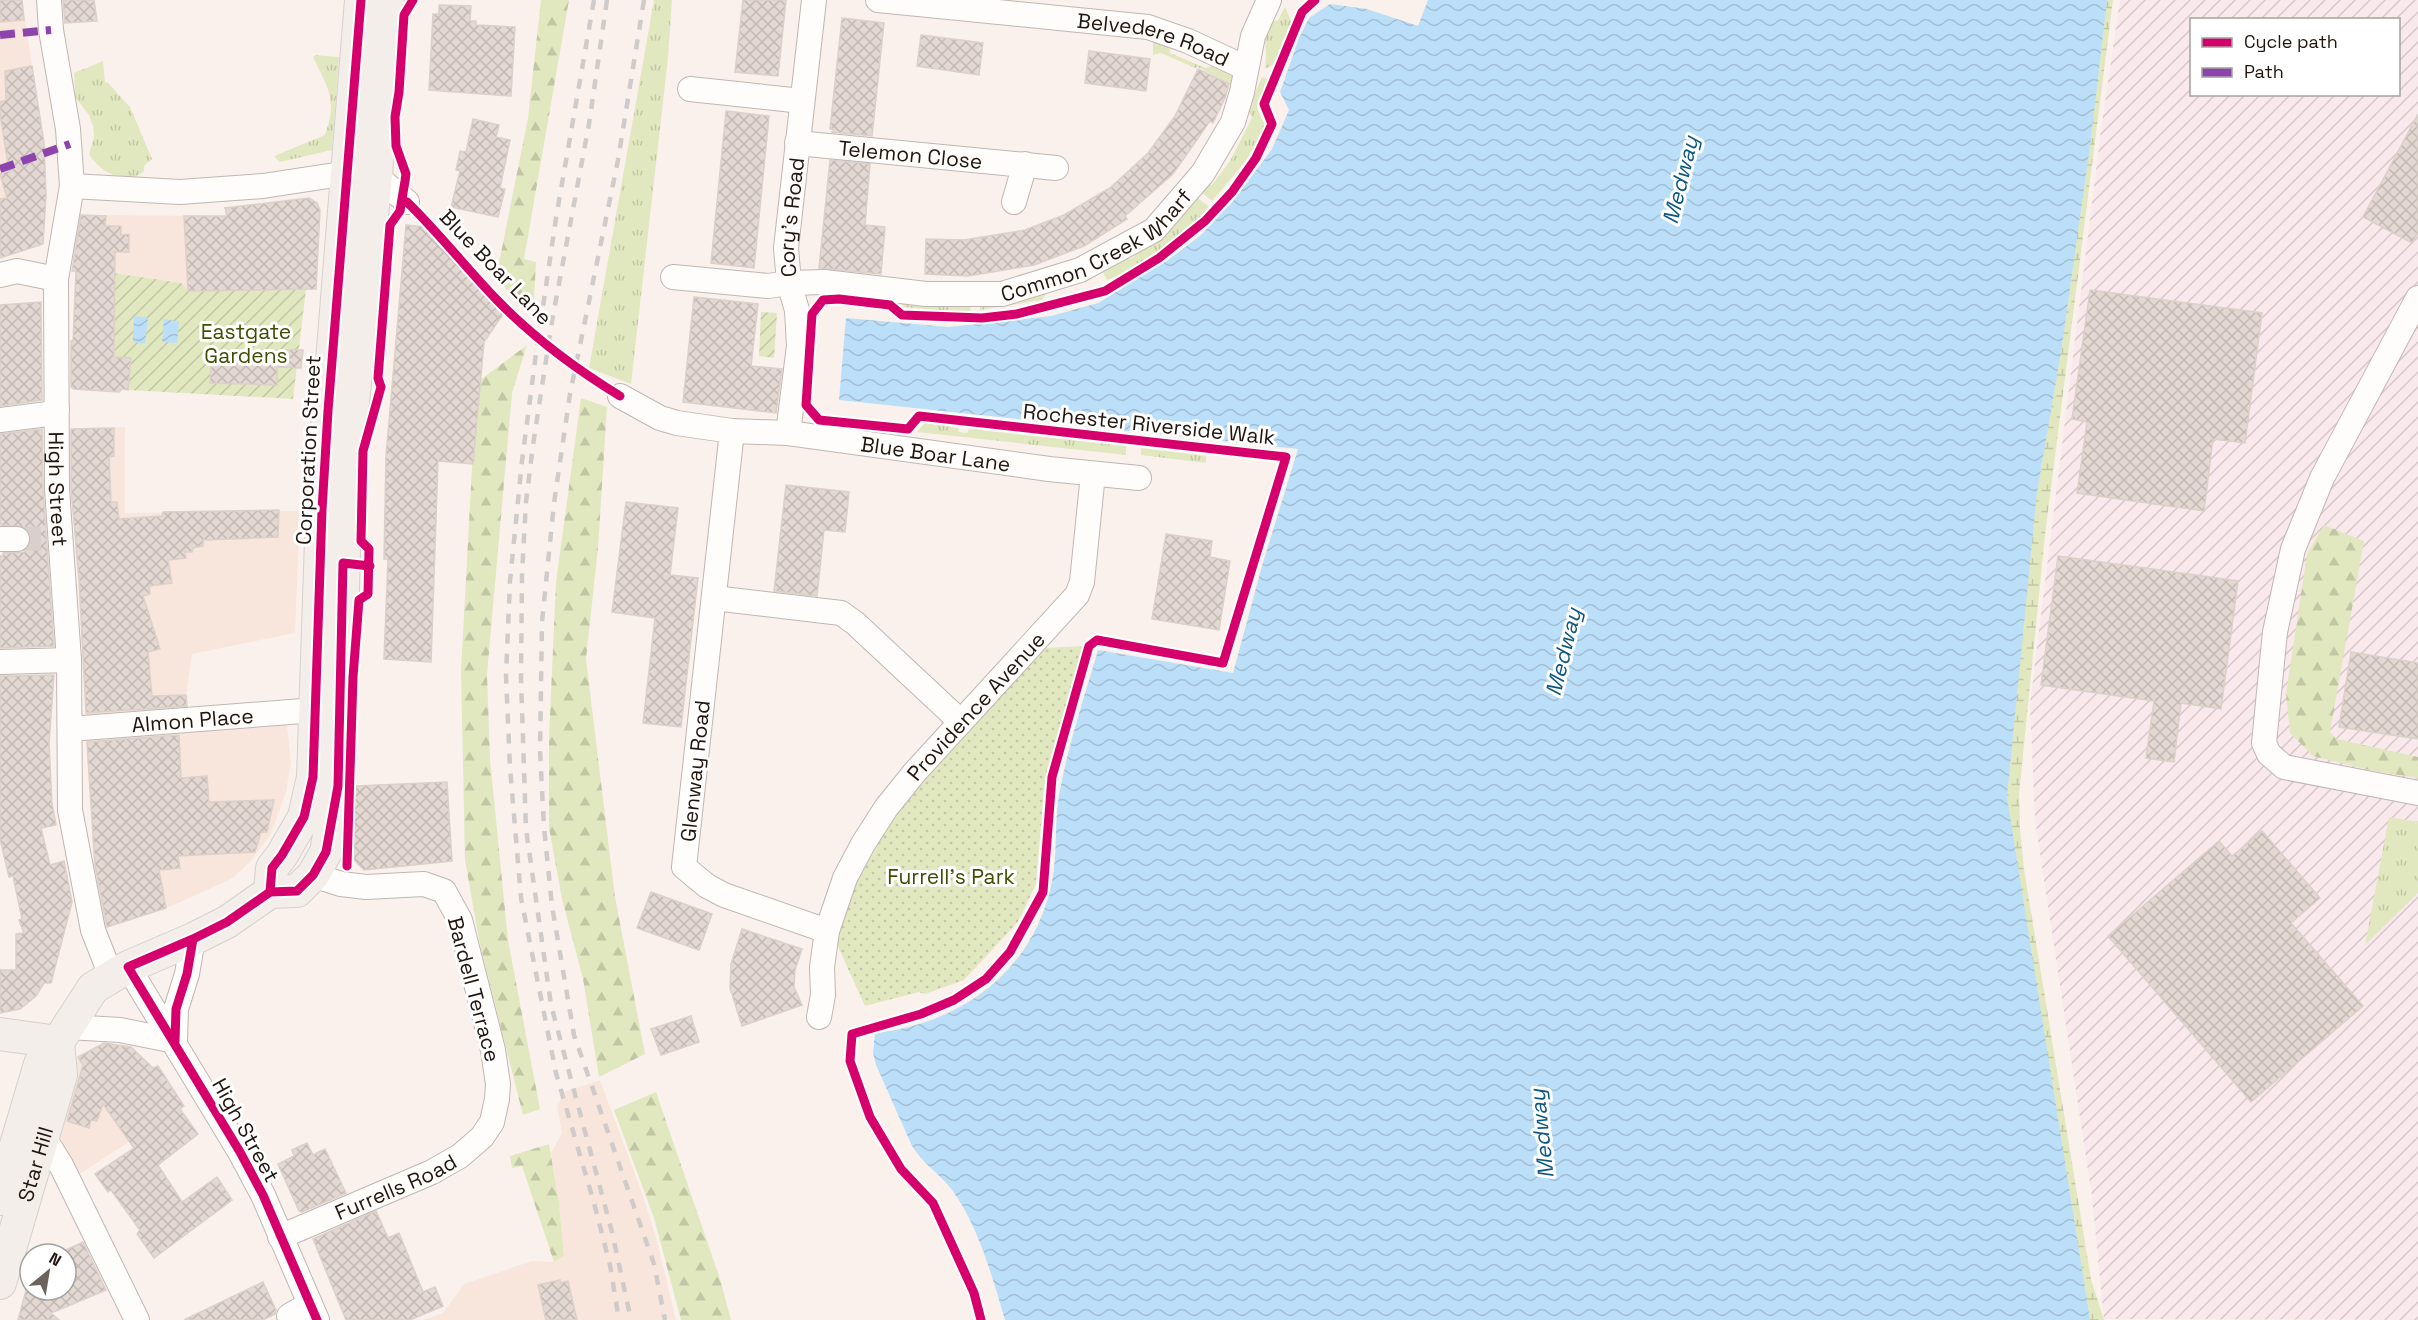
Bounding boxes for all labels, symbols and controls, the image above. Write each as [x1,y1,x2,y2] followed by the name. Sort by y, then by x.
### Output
[1076,6,1234,72] street label: Belvedere Road
[2190,18,2400,96] legend
[2244,30,2338,53] text: Cycle path
[2244,60,2284,83] text: Path
[1656,132,1705,227] water label: Medway
[837,134,984,174] street label: Telemon Close
[772,156,810,278] street label: Cory's Road
[997,183,1197,307] street label: Common Creek Wharf
[434,203,558,331] street label: Blue Boar Lane
[201,318,291,369] park label: Eastgate Gardens
[290,354,326,546] street label: Corporation Street
[1022,397,1276,451] street label: Rochester Riverside Walk
[859,430,1012,477] street label: Blue Boar Lane
[43,431,74,547] street label: High Street
[1539,604,1588,699] water label: Medway
[900,626,1050,786] street label: Providence Avenue
[674,699,716,843] street label: Glenway Road
[131,701,255,738] street label: Almon Place
[887,863,1015,890] park label: Furrell's Park
[442,913,506,1065] street label: Bardell Terrace
[206,1073,286,1187] street label: High Street
[1522,1087,1560,1180] water label: Medway
[11,1123,59,1205] street label: Star Hill
[331,1147,461,1226] street label: Furrells Road
[18,1242,78,1302] north arrow
[45,1248,65,1271] text: N

